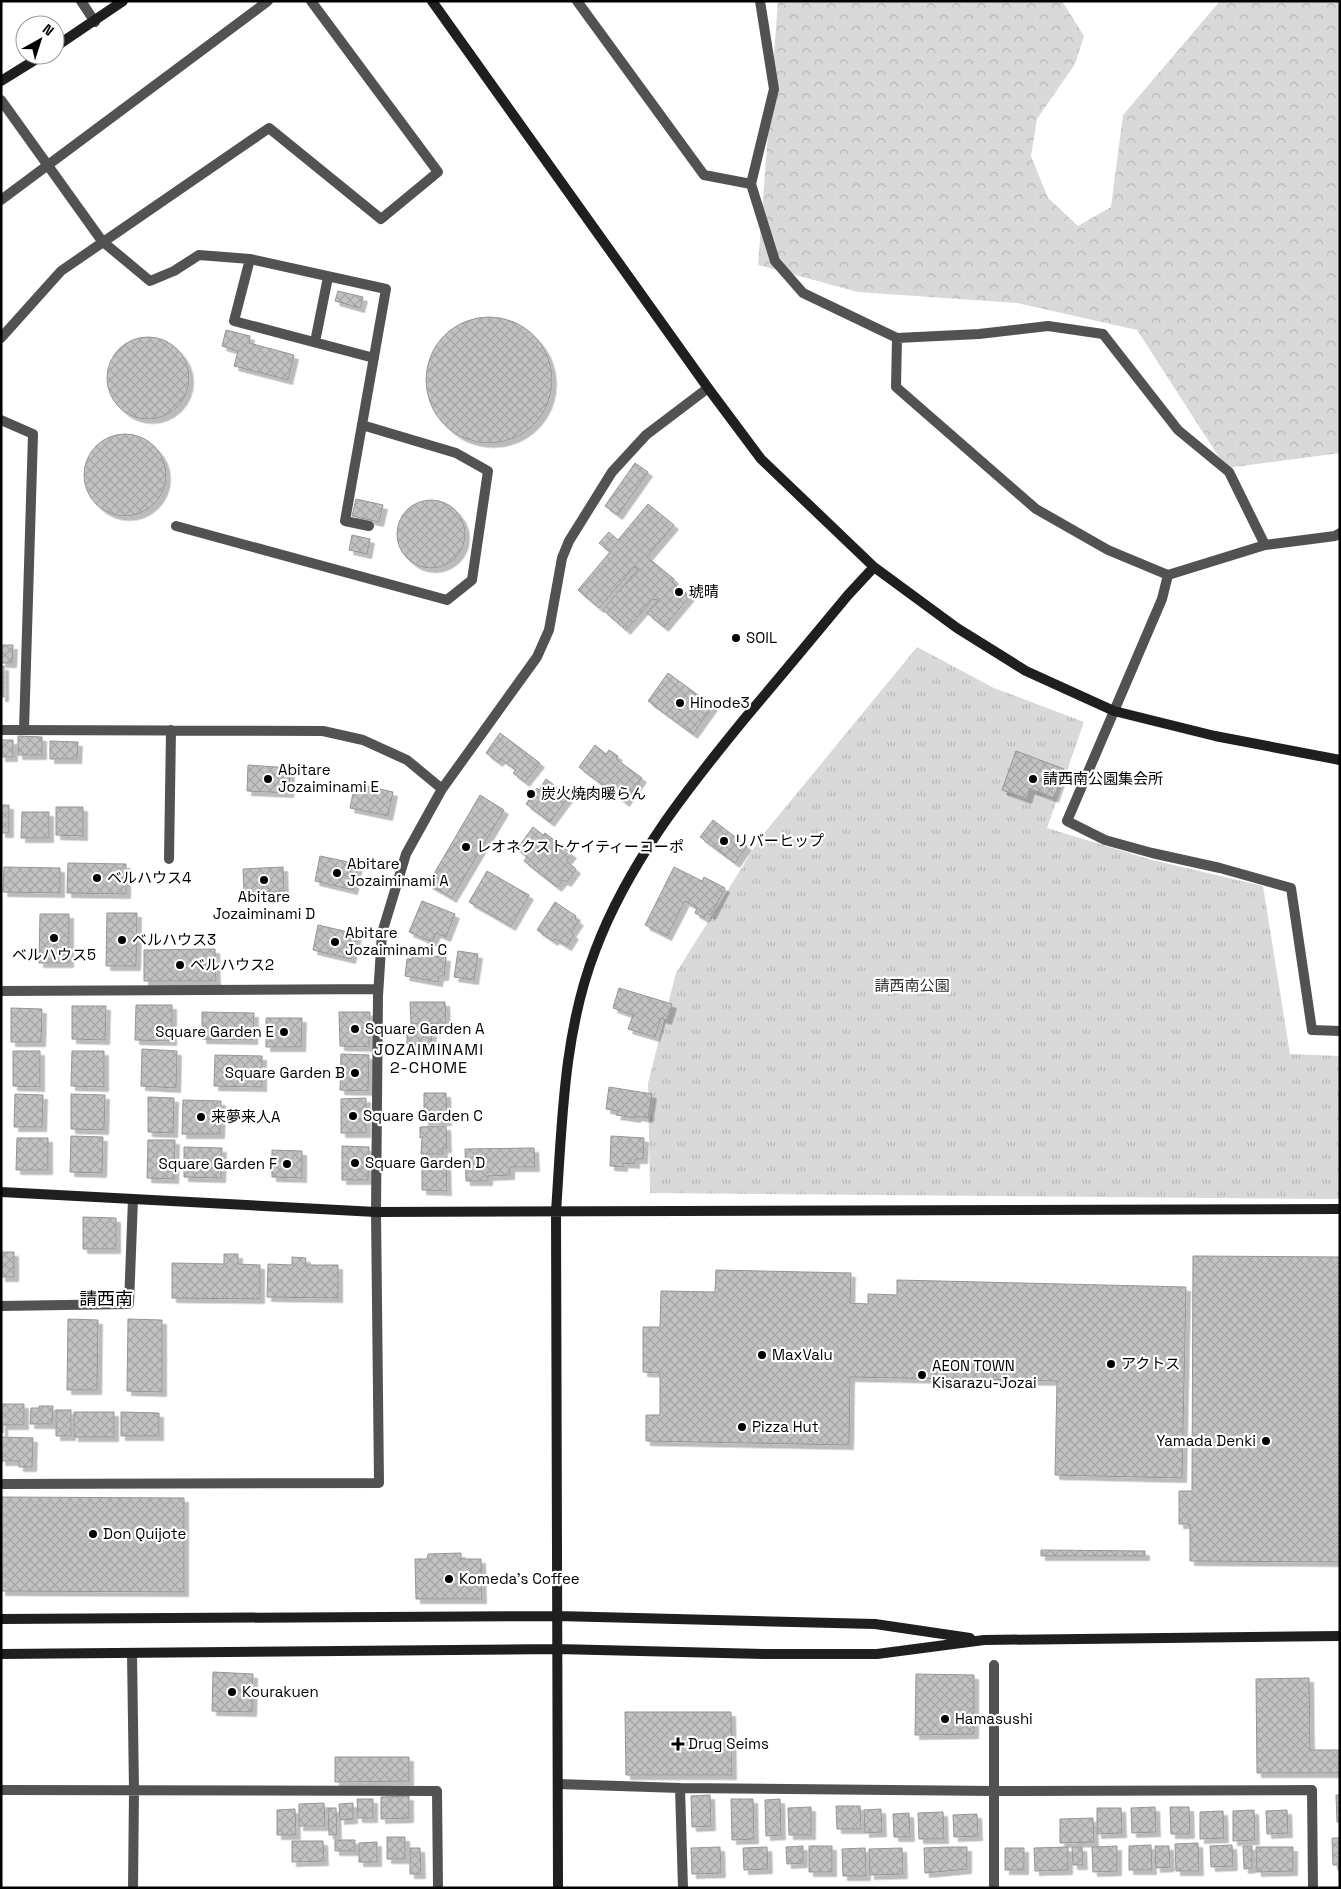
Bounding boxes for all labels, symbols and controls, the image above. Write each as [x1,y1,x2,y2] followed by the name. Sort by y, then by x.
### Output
[15,15,65,65] north arrow
[39,20,57,40] text: N
[689,582,719,601] place label: 琥晴
[673,586,685,598] marker: 琥晴
[746,628,777,647] place label: SOIL
[730,632,742,644] marker: SOIL
[690,693,750,712] place label: Hinode3
[674,697,686,709] marker: Hinode3
[278,760,379,796] place label: Abitare Jozaiminami E
[1043,769,1163,788] place label: 請西南公園集会所
[262,773,274,785] marker: Abitare Jozaiminami E
[1027,773,1039,785] marker: 請西南公園集会所
[541,784,646,803] place label: 炭火焼肉暖らん
[525,788,537,800] marker: 炭火焼肉暖らん
[734,831,824,850] place label: リバーヒップ
[718,835,730,847] marker: リバーヒップ
[476,837,684,856] place label: レオネクストケイティーコーポ
[460,841,472,853] marker: レオネクストケイティーコーポ
[347,854,449,890] place label: Abitare Jozaiminami A
[331,867,343,879] marker: Abitare Jozaiminami A
[107,868,191,887] place label: ベルハウス4
[91,872,103,884] marker: ベルハウス4
[258,874,270,886] marker: Abitare Jozaiminami D
[213,887,315,923] place label: Abitare Jozaiminami D
[345,923,447,959] place label: Abitare Jozaiminami C
[132,930,216,949] place label: ベルハウス3
[48,932,60,944] marker: ベルハウス5
[116,934,128,946] marker: ベルハウス3
[329,936,341,948] marker: Abitare Jozaiminami C
[12,945,96,964] place label: ベルハウス5
[190,955,274,974] place label: ベルハウス2
[174,959,186,971] marker: ベルハウス2
[874,976,950,995] park label: 請西南公園
[365,1019,485,1038] place label: Square Garden A
[155,1022,274,1041] place label: Square Garden E
[349,1023,361,1035] marker: Square Garden A
[278,1026,290,1038] marker: Square Garden E
[374,1039,484,1078] district label: JOZAIMINAMI 2-CHOME
[225,1063,345,1082] place label: Square Garden B
[349,1067,361,1079] marker: Square Garden B
[363,1106,483,1125] place label: Square Garden C
[211,1107,281,1126] place label: 来夢来人A
[347,1110,359,1122] marker: Square Garden C
[195,1111,207,1123] marker: 来夢来人A
[365,1153,485,1172] place label: Square Garden D
[159,1154,277,1173] place label: Square Garden F
[349,1157,361,1169] marker: Square Garden D
[281,1158,293,1170] marker: Square Garden F
[79,1287,133,1310] district label: 請西南
[772,1345,833,1364] place label: MaxValu
[756,1349,768,1361] marker: MaxValu
[1121,1354,1180,1373] place label: アクトス
[932,1356,1037,1392] place label: AEON TOWN Kisarazu-Jozai
[1105,1358,1117,1370] marker: アクトス
[916,1369,928,1381] marker: AEON TOWN Kisarazu-Jozai
[752,1417,819,1436] place label: Pizza Hut
[736,1421,748,1433] marker: Pizza Hut
[1156,1431,1256,1450] place label: Yamada Denki
[1260,1435,1272,1447] marker: Yamada Denki
[103,1524,186,1543] place label: Don Quijote
[87,1528,99,1540] marker: Don Quijote
[459,1569,580,1588] place label: Komeda's Coffee
[443,1573,455,1585] marker: Komeda's Coffee
[242,1682,319,1701] place label: Kourakuen
[226,1686,238,1698] marker: Kourakuen
[955,1709,1033,1728] place label: Hamasushi
[939,1713,951,1725] marker: Hamasushi
[688,1734,769,1753] place label: Drug Seims
[672,1738,684,1750] marker: Drug Seims

